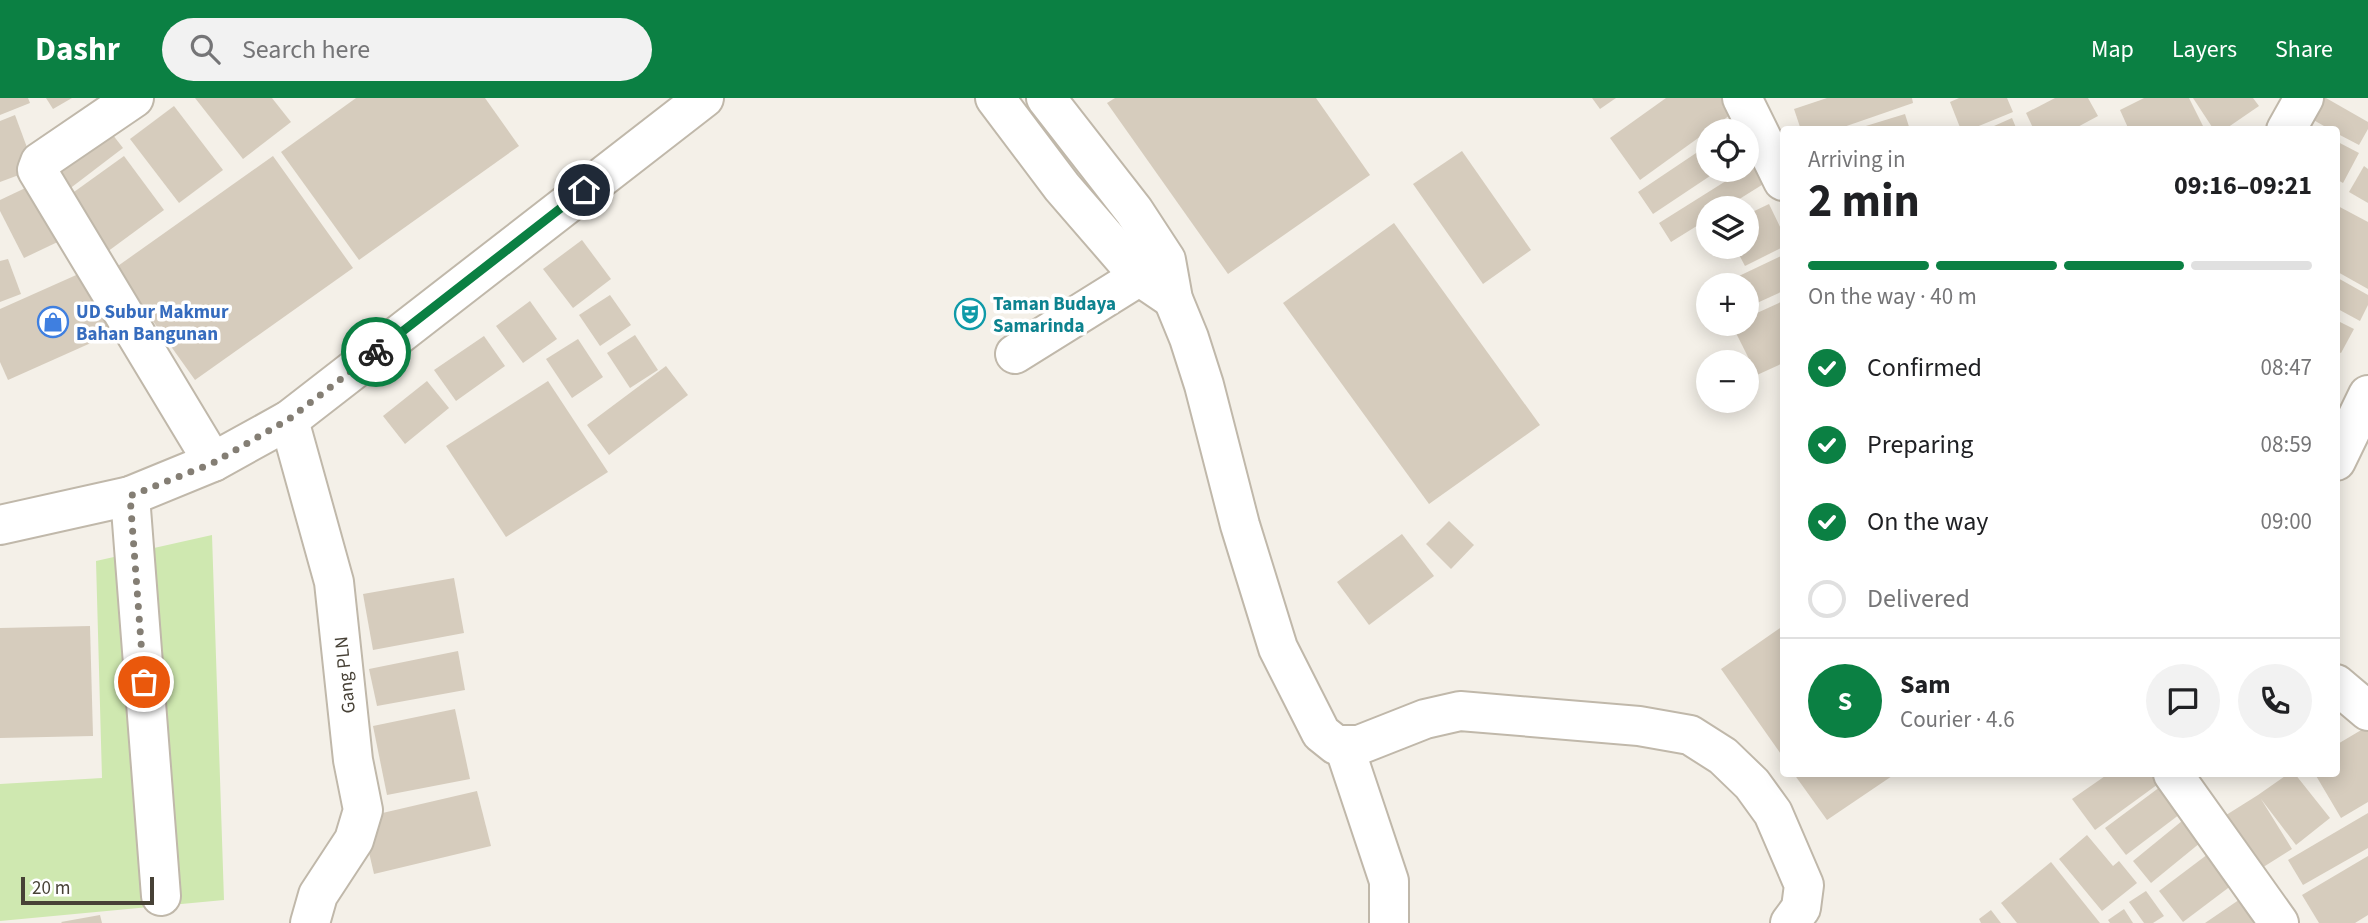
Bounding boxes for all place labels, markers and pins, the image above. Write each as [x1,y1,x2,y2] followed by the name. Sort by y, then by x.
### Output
[554,160,614,220] pin
[993,291,1116,340] place label: Taman Budaya Samarinda
[953,297,987,331] theatre icon: Taman Budaya Samarinda
[76,299,229,348] place label: UD Subur Makmur Bahan Bangunan
[36,305,70,339] shop icon: UD Subur Makmur Bahan Bangunan
[114,652,174,712] pin

